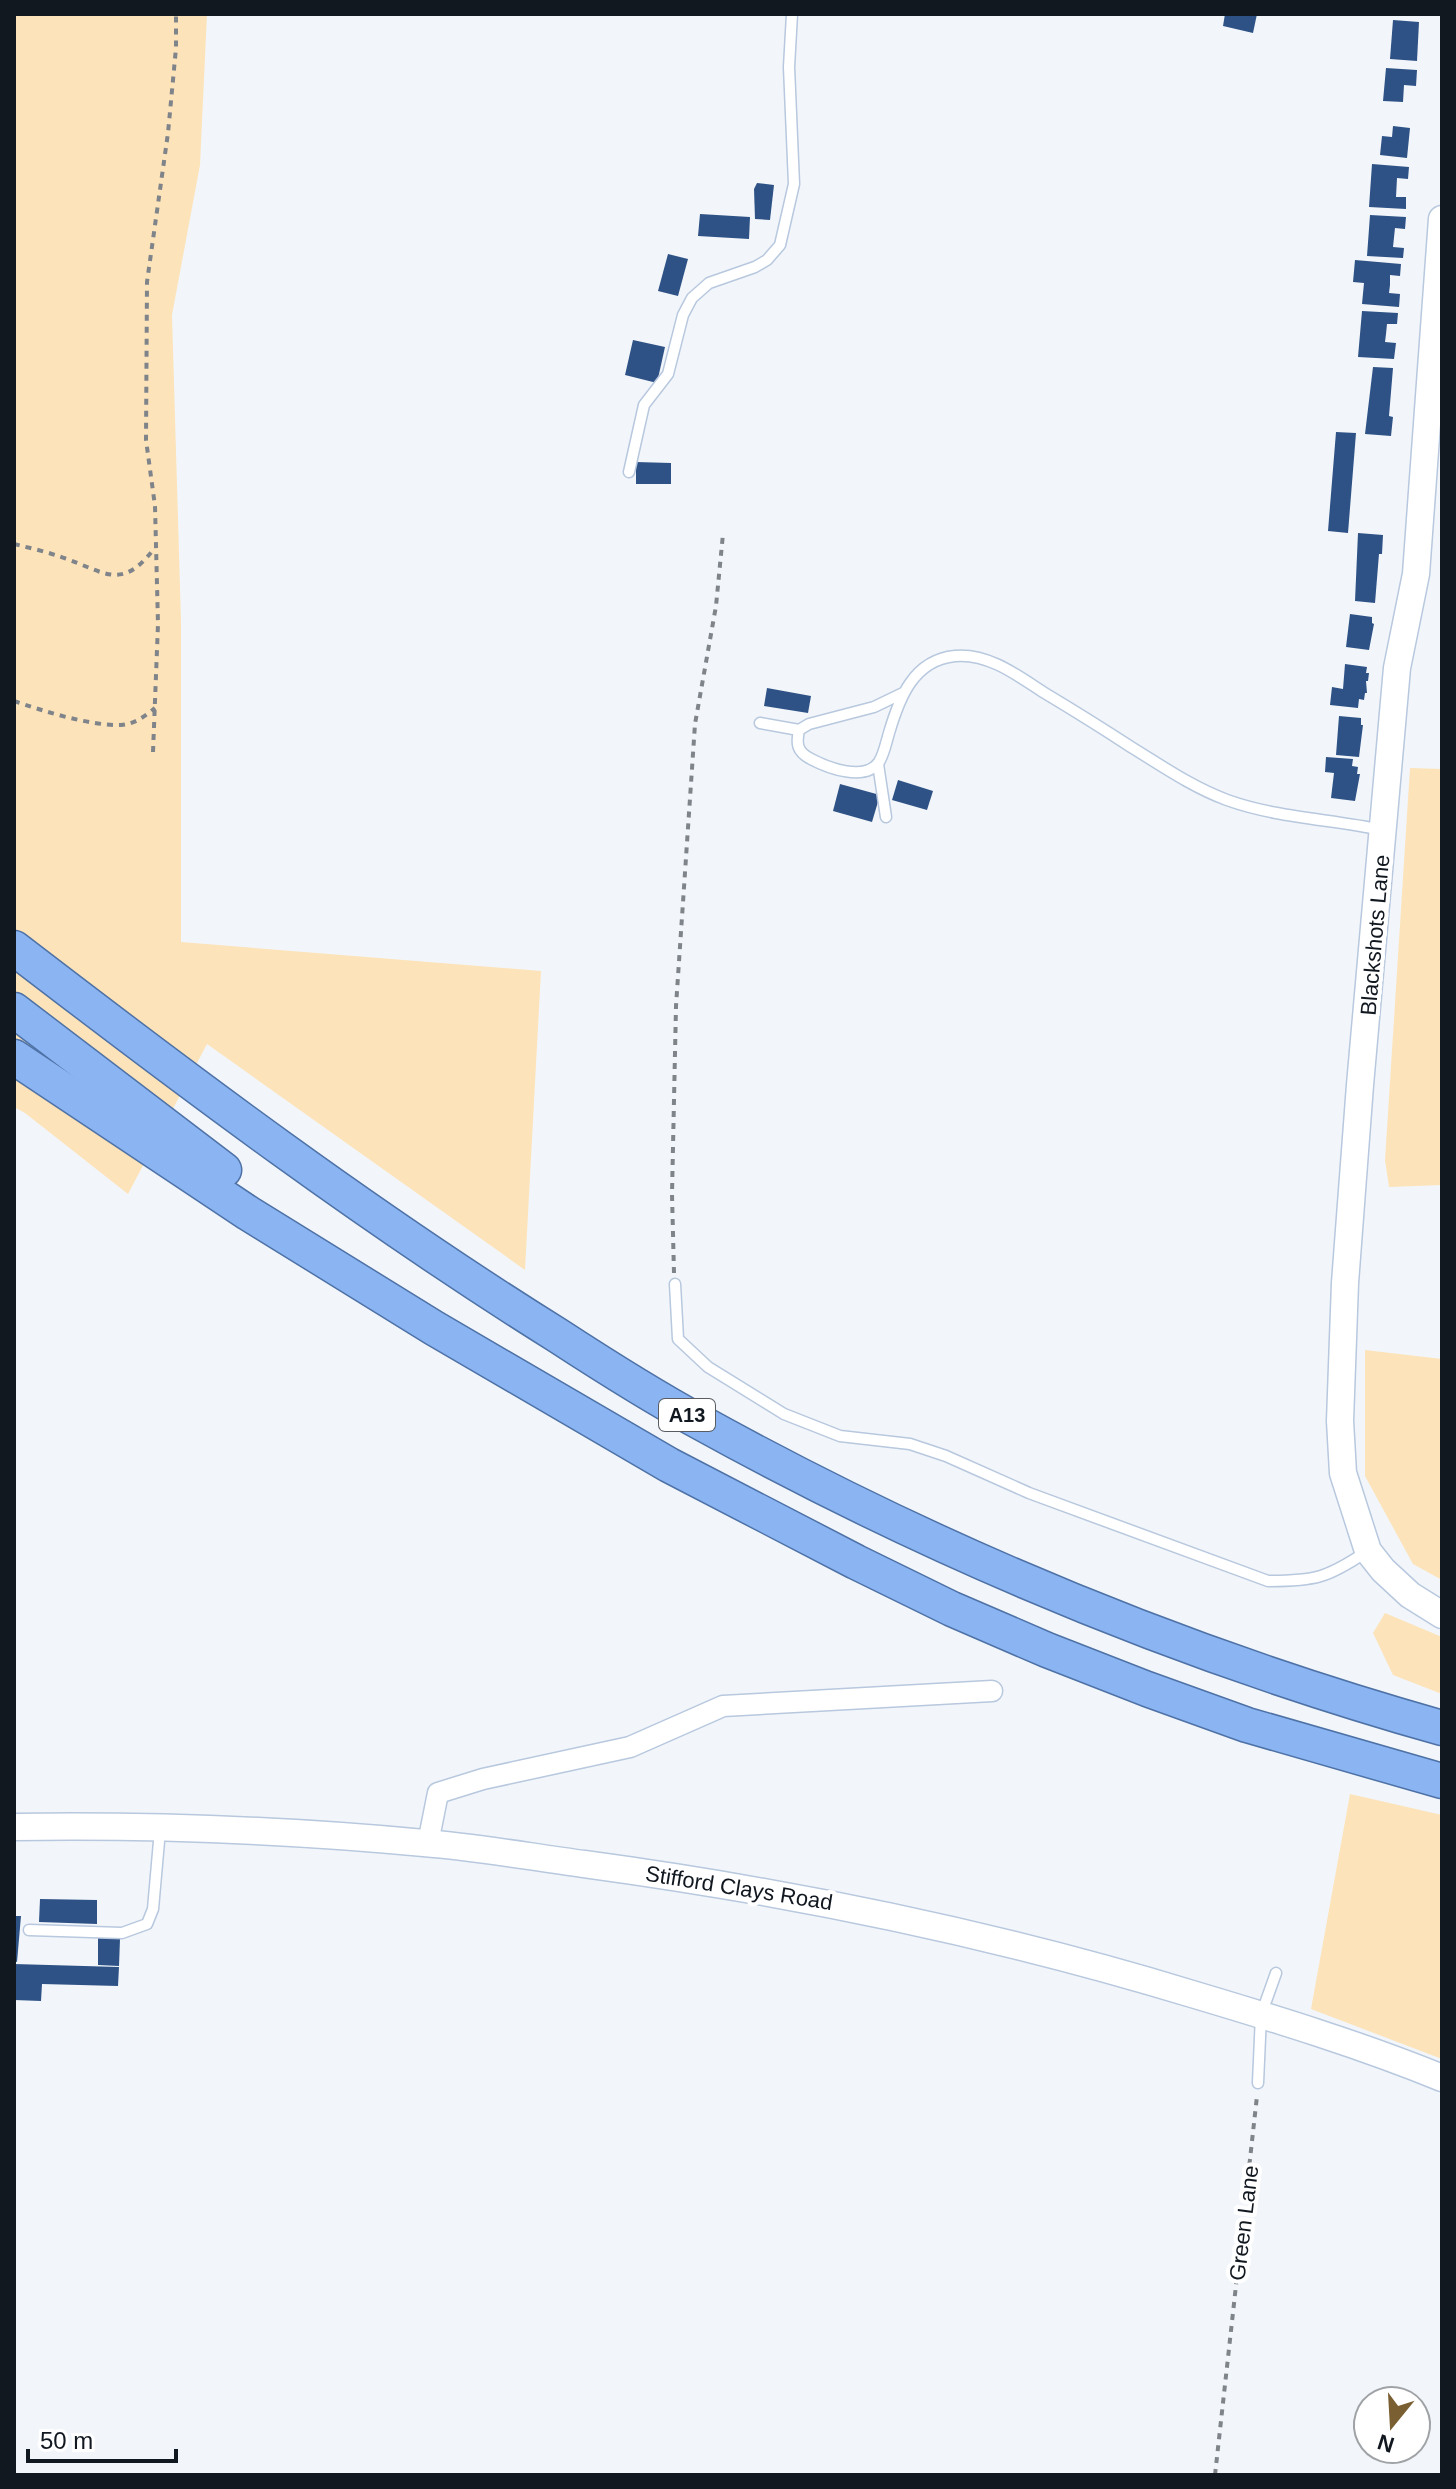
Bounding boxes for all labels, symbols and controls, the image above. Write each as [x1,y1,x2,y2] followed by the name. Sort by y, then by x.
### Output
[1356,853,1394,1017] street label: Blackshots Lane
[659,1399,715,1431] road number: A13
[644,1861,834,1915] street label: Stifford Clays Road
[1225,2164,1263,2282] street label: Green Lane
[1352,2385,1432,2465] north arrow
[28,2413,176,2463] scale bar
[40,2427,93,2454] text: 50 m
[1375,2429,1397,2458] text: N

